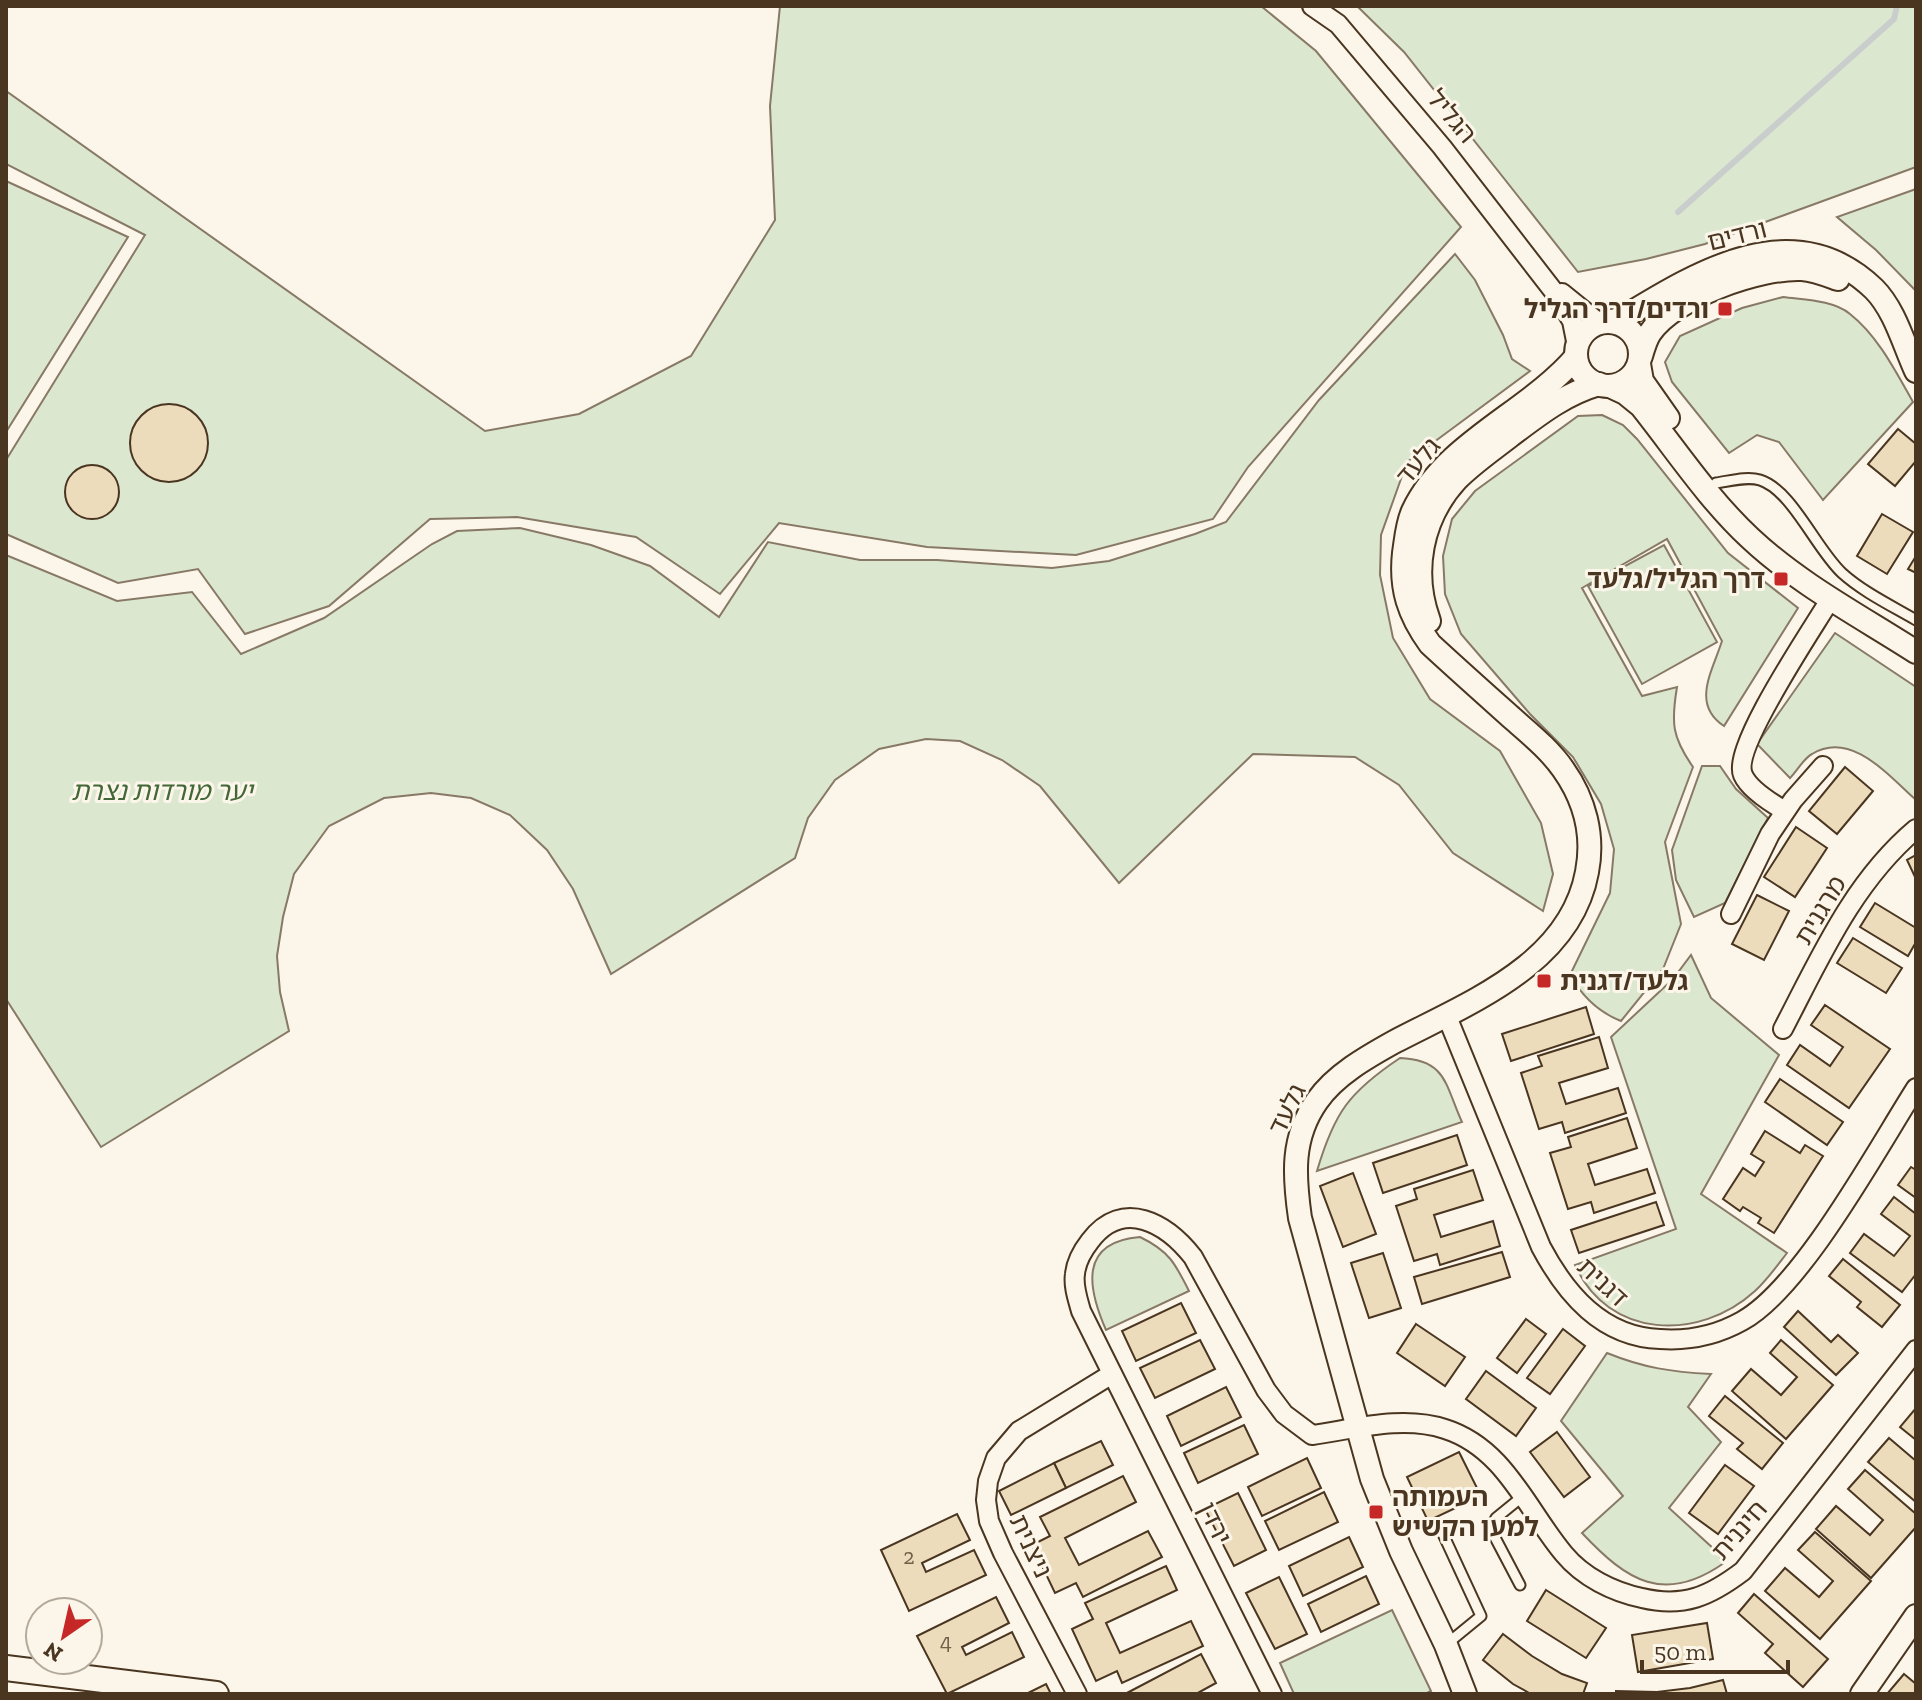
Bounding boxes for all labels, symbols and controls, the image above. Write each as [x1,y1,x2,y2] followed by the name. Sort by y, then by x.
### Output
[1420,83,1484,149] street label: הגליל
[1704,212,1770,258] street label: ורדים
[1524,293,1709,325] place label: ורדים/דרך הגליל
[1716,300,1734,318] marker: ורדים/דרך הגליל
[1389,430,1447,491] street label: גלעד
[1587,563,1765,595] place label: דרך הגליל/גלעד
[1772,570,1790,588] marker: דרך הגליל/גלעד
[71,775,255,807] park label: יער מורדות נצרת
[1787,870,1853,950] street label: מרגנית
[1560,965,1689,997] place label: גלעד/דגנית
[1535,972,1553,990] marker: גלעד/דגנית
[1261,1078,1313,1140] street label: גלעד
[1571,1250,1635,1314] street label: דגנית
[1392,1481,1539,1543] place label: העמותה למען הקשיש
[1704,1493,1774,1567] street label: חיננית
[1191,1496,1239,1550] street label: ירדן
[1367,1503,1385,1521] marker: העמותה למען הקשיש
[1003,1509,1059,1583] street label: ניצנית
[903,1543,915,1570] house number: 2
[24,1596,104,1676] north arrow
[1642,1624,1788,1674] scale bar
[940,1628,952,1655] house number: 4
[38,1636,68,1668] text: N
[1654,1637,1707,1666] text: 50 m

